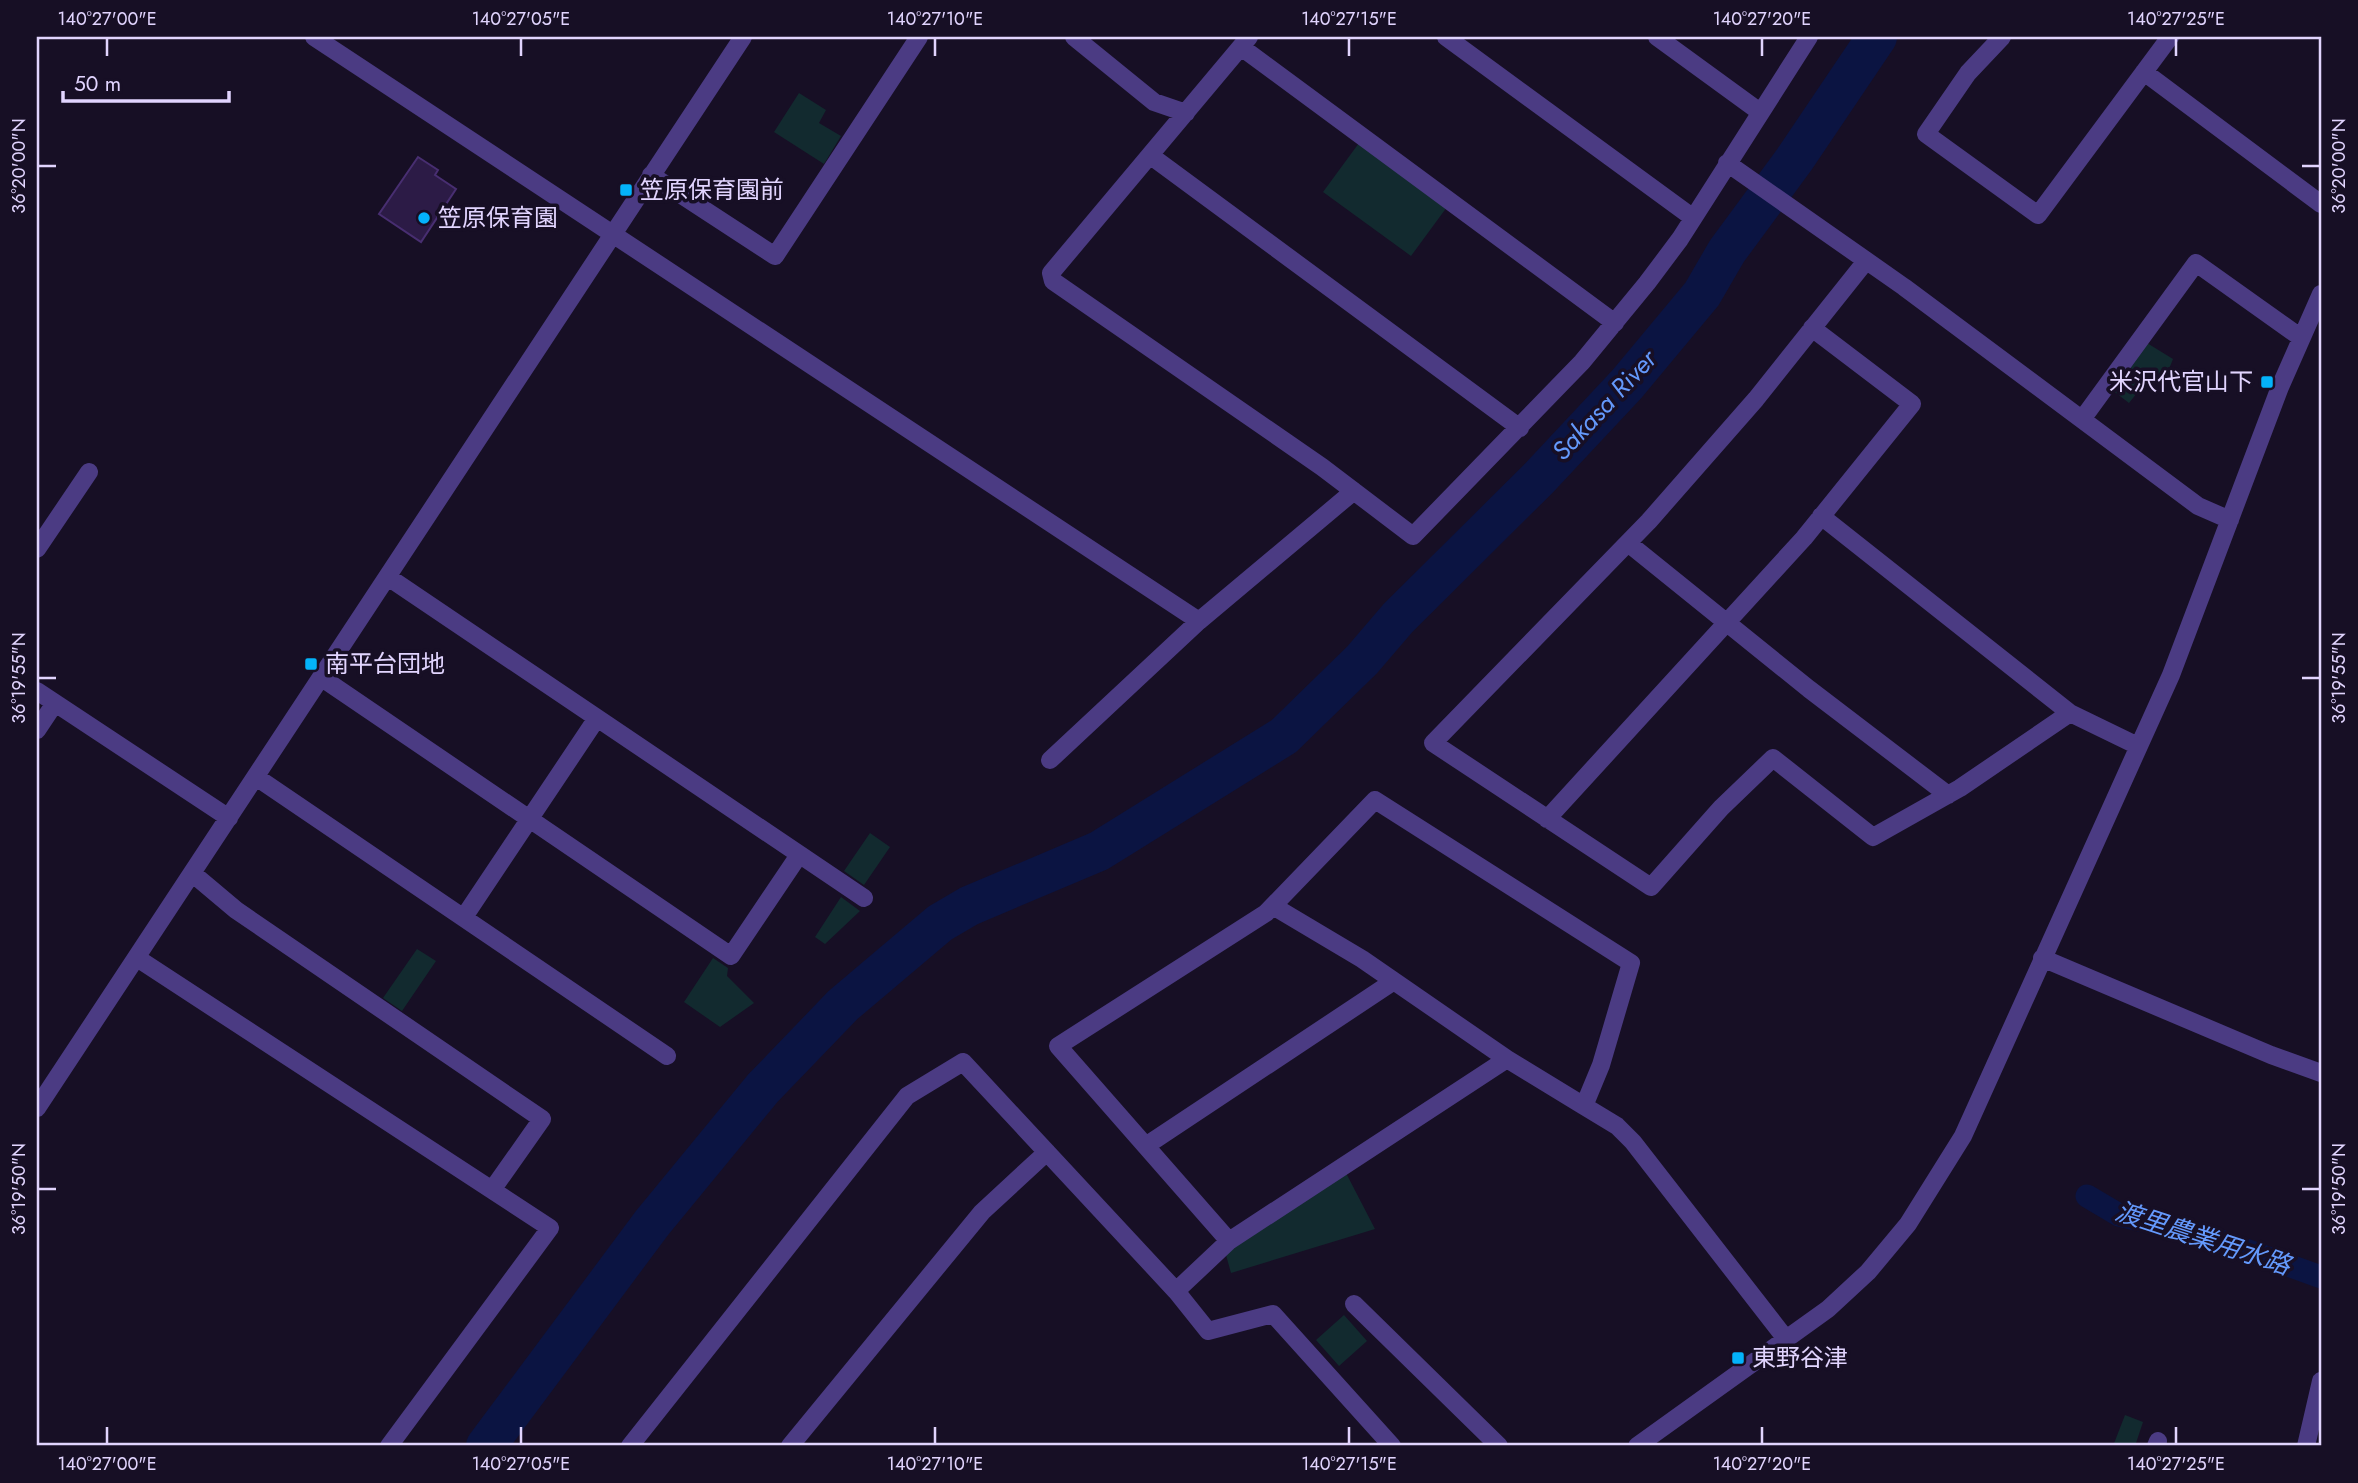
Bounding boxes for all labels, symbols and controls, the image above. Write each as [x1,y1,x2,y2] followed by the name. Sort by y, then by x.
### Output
[57,6,157,32] text: 140°27'00"E
[472,6,570,32] text: 140°27'05"E
[887,6,983,32] text: 140°27'10"E
[1301,6,1397,32] text: 140°27'15"E
[1713,6,1811,32] text: 140°27'20"E
[2127,6,2225,32] text: 140°27'25"E
[63,60,229,104] scale bar
[74,69,121,99] text: 50 m
[6,118,32,214] text: 36°20'00"N
[2326,118,2352,214] text: 36°20'00"N
[640,172,784,207] place label: 笠原保育園前
[618,182,634,198] marker: 笠原保育園前
[438,200,558,235] place label: 笠原保育園
[416,210,432,226] marker: 笠原保育園
[1543,340,1666,469] water label: Sakasa River
[2109,364,2253,399] place label: 米沢代官山下
[2259,374,2275,390] marker: 米沢代官山下
[6,632,32,724] text: 36°19'55"N
[2326,632,2352,724] text: 36°19'55"N
[325,646,445,681] place label: 南平台団地
[303,656,319,672] marker: 南平台団地
[6,1143,32,1235] text: 36°19'50"N
[2326,1143,2352,1235] text: 36°19'50"N
[2111,1192,2297,1285] water label: 渡里農業用水路
[1752,1340,1848,1375] place label: 東野谷津
[1730,1350,1746,1366] marker: 東野谷津
[57,1451,157,1477] text: 140°27'00"E
[472,1451,570,1477] text: 140°27'05"E
[887,1451,983,1477] text: 140°27'10"E
[1301,1451,1397,1477] text: 140°27'15"E
[1713,1451,1811,1477] text: 140°27'20"E
[2127,1451,2225,1477] text: 140°27'25"E

